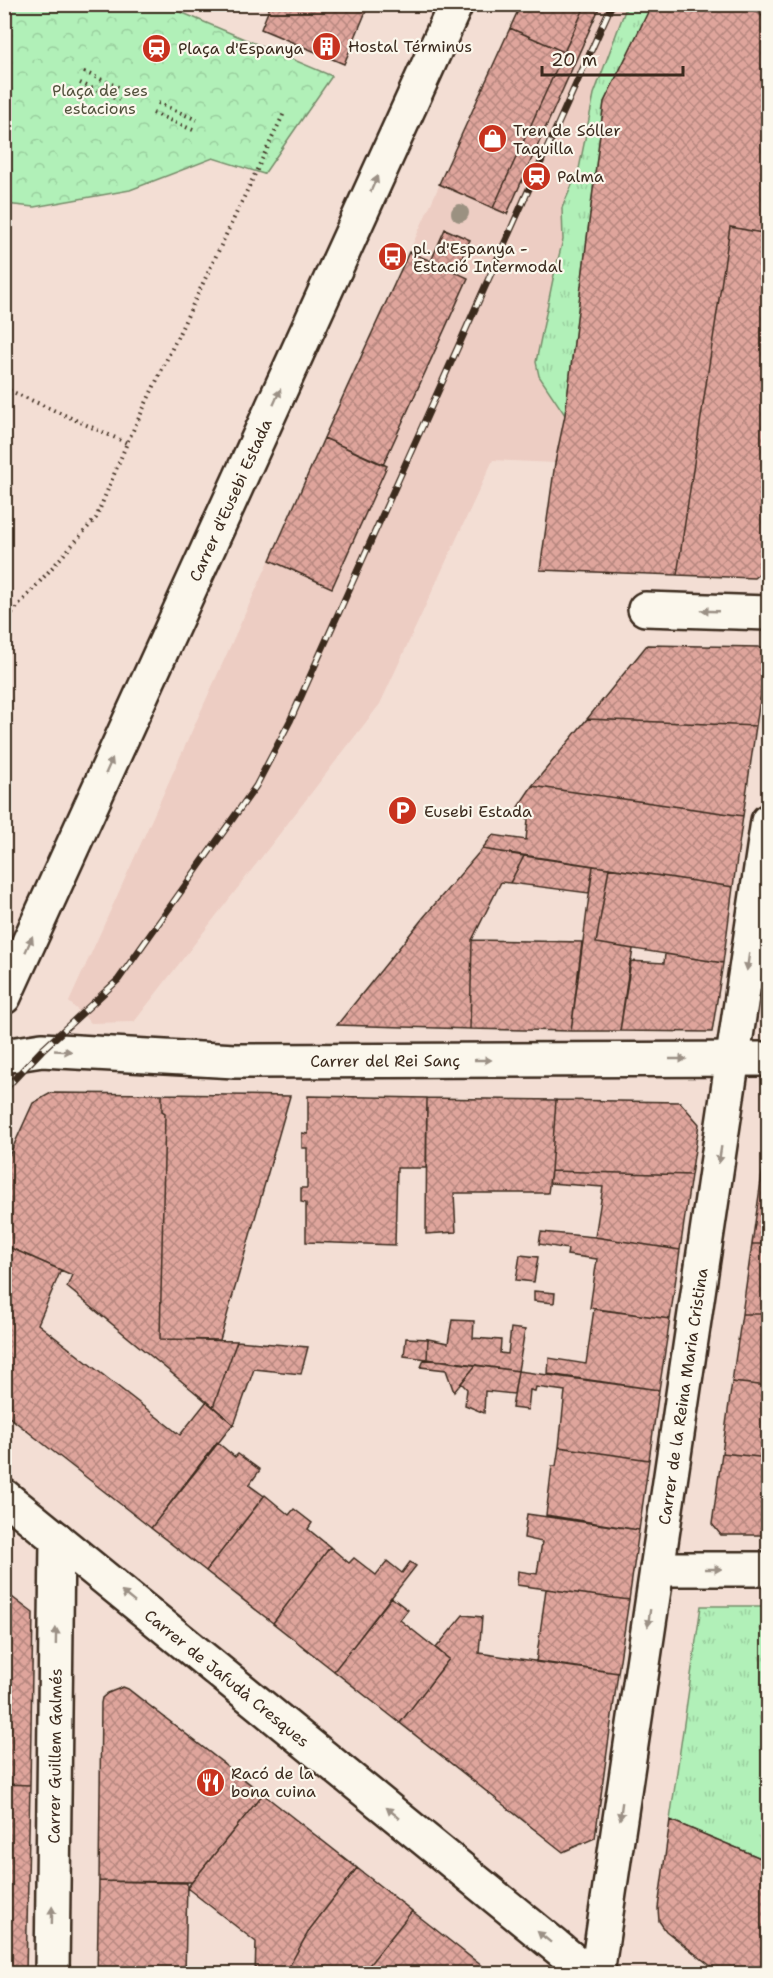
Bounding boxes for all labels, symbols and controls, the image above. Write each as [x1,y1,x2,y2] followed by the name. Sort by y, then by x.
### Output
[311,30,343,62] building icon: Hostal Términus
[141,32,173,64] station icon: Plaça d'Espanya
[348,36,472,57] place label: Hostal Términus
[178,38,304,59] place label: Plaça d'Espanya
[542,39,683,77] scale bar
[551,48,597,72] text: 20 m
[52,80,148,119] park label: Plaça de ses estacions
[513,120,621,159] place label: Tren de Sóller Taquilla
[476,123,508,155] shop icon: Tren de Sóller Taquilla
[520,160,552,192] station icon: Palma
[557,166,604,187] place label: Palma
[369,175,379,193] one-way arrow
[413,238,563,277] place label: pl. d'Espanya - Estació Intermodal
[376,241,408,273] bus stop icon: pl. d'Espanya - Estació Intermodal
[273,389,282,406] one-way arrow
[184,415,276,585] street label: Carrer d'Eusebi Estada
[701,607,720,616] one-way arrow
[105,757,115,775] one-way arrow
[387,795,419,827] parking icon: Eusebi Estada
[424,801,532,822] place label: Eusebi Estada
[24,935,33,952] one-way arrow
[744,953,753,972] one-way arrow
[53,1047,72,1056] one-way arrow
[310,1050,460,1071] street label: Carrer del Rei Sanç
[668,1054,687,1064] one-way arrow
[473,1055,492,1065] one-way arrow
[715,1146,724,1165] one-way arrow
[653,1267,712,1526] street label: Carrer de la Reina Maria Cristina
[703,1564,722,1574] one-way arrow
[121,1591,136,1604] one-way arrow
[140,1605,314,1752] street label: Carrer de Jafudà Cresques
[645,1609,654,1628] one-way arrow
[51,1627,60,1646] one-way arrow
[43,1668,66,1844] street label: Carrer Guillem Galmés
[231,1763,316,1802] place label: Racó de la bona cuina
[194,1766,226,1798] restaurant icon: Racó de la bona cuina
[617,1802,626,1821] one-way arrow
[385,1807,401,1820] one-way arrow
[47,1906,57,1925] one-way arrow
[536,1930,552,1943] one-way arrow

